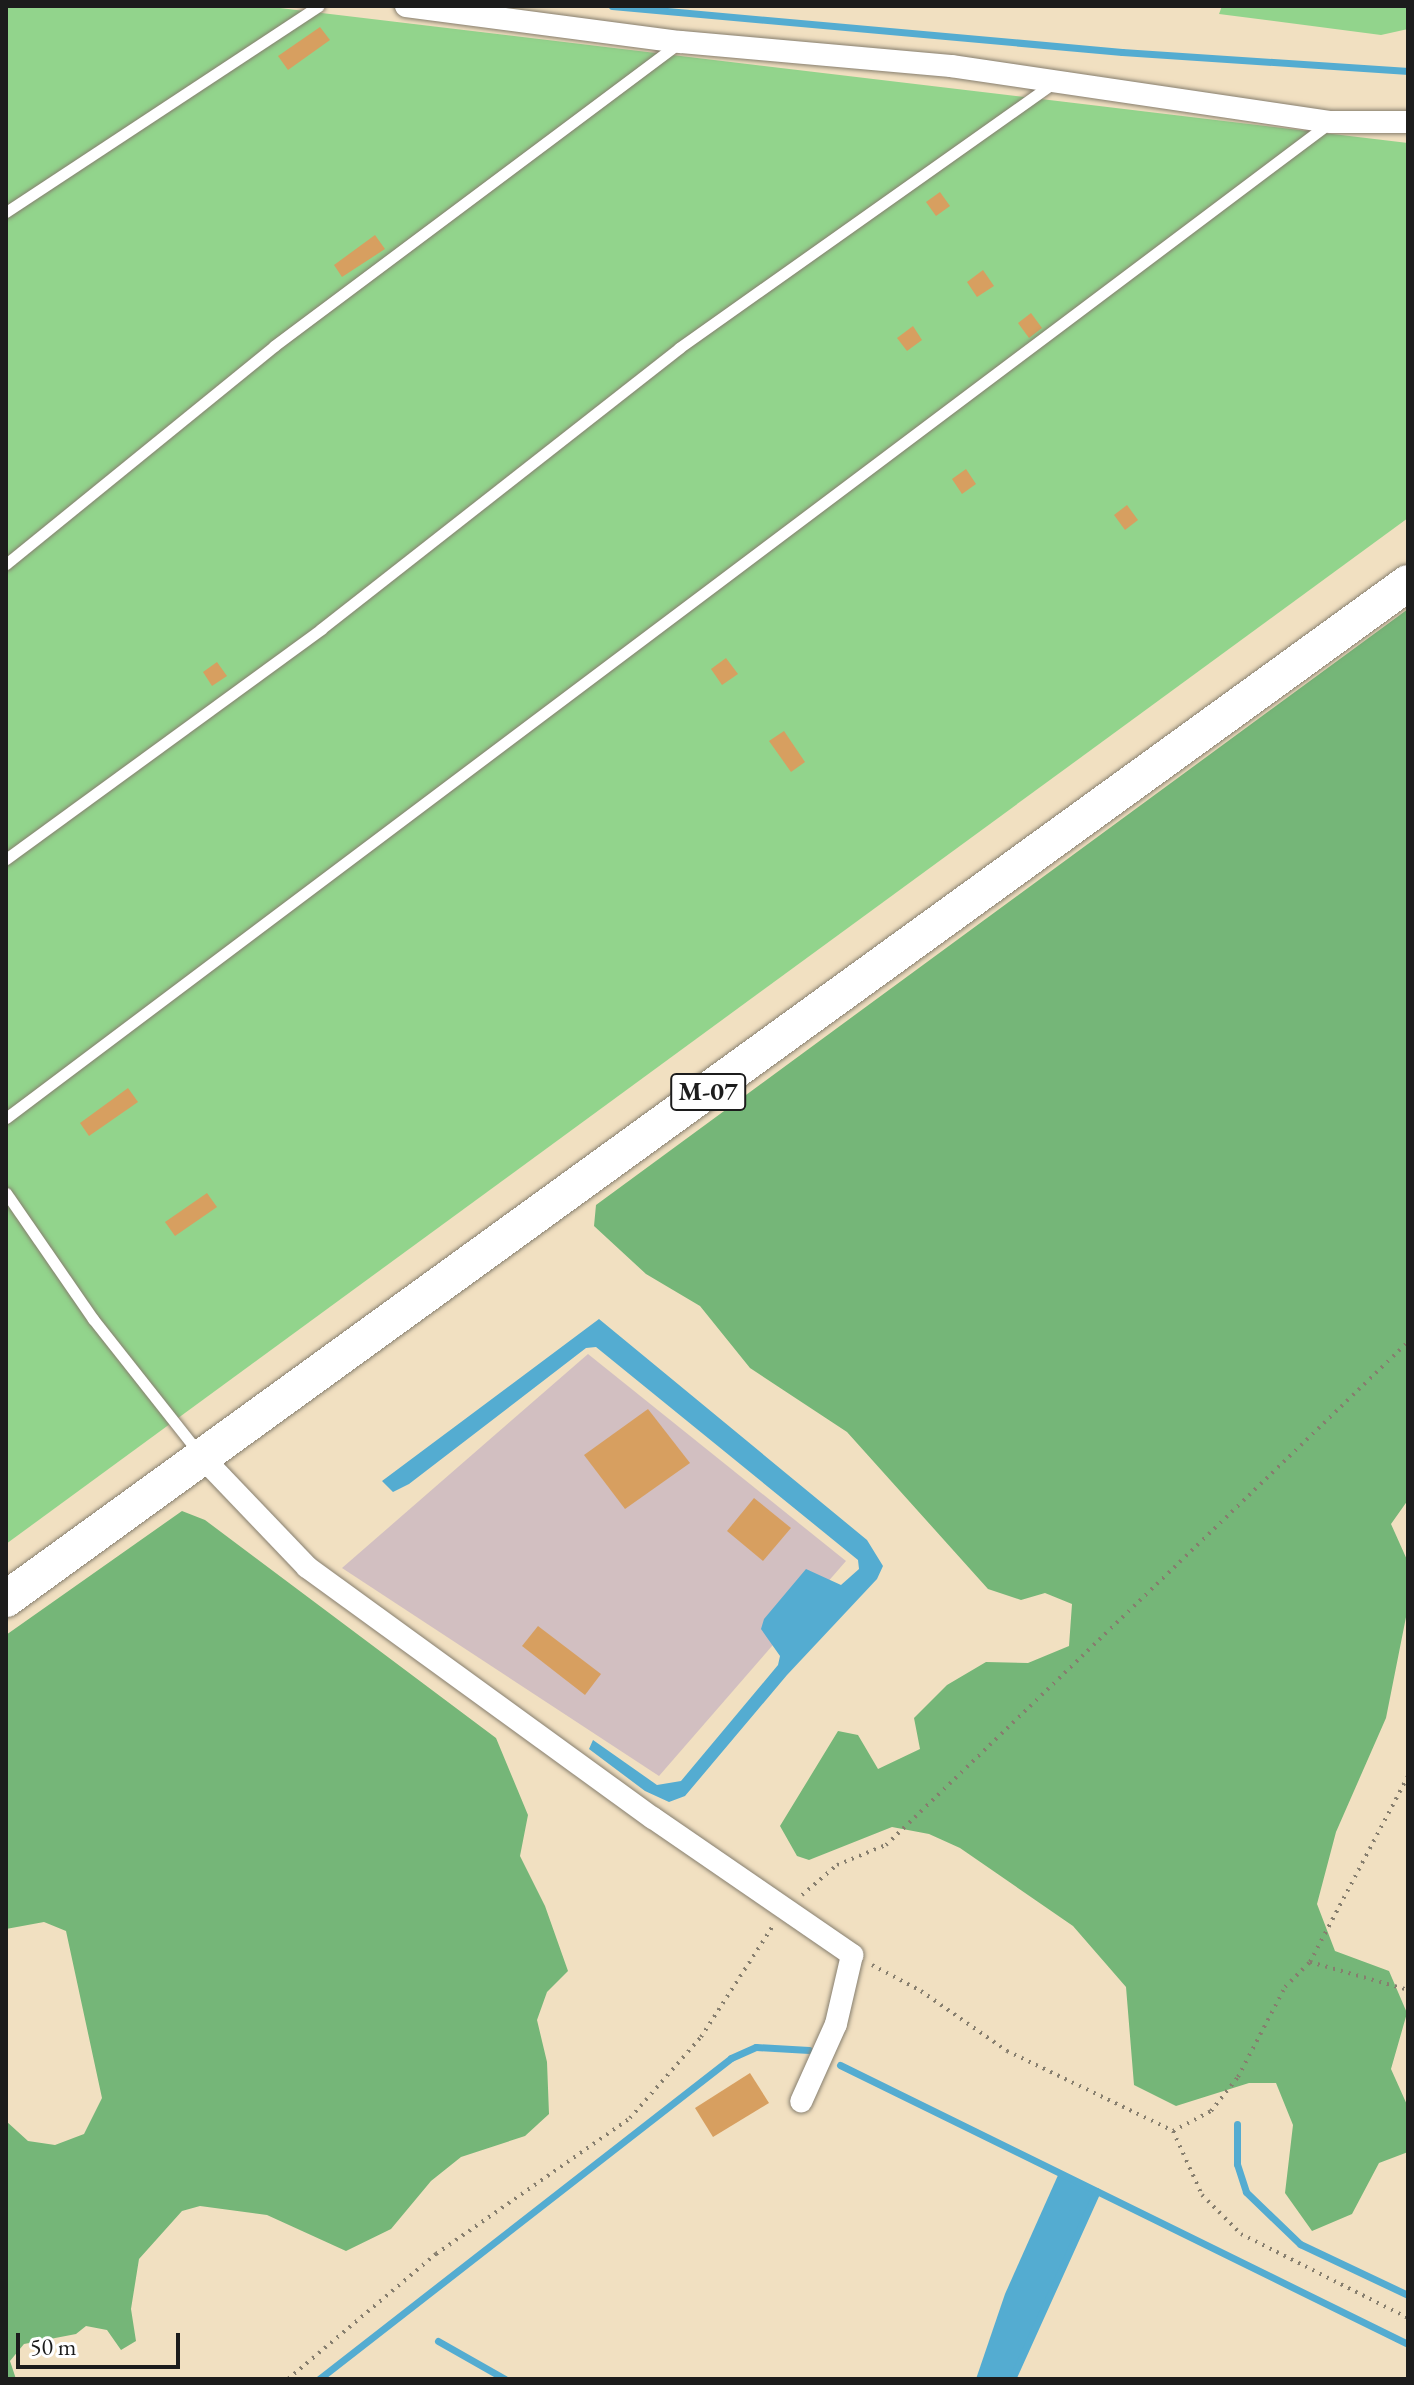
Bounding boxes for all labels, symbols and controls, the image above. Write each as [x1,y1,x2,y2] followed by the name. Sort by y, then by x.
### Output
[670,1070,746,1114] road number: М-07
[20,2317,184,2367] scale bar
[30,2331,77,2362] text: 50 m

